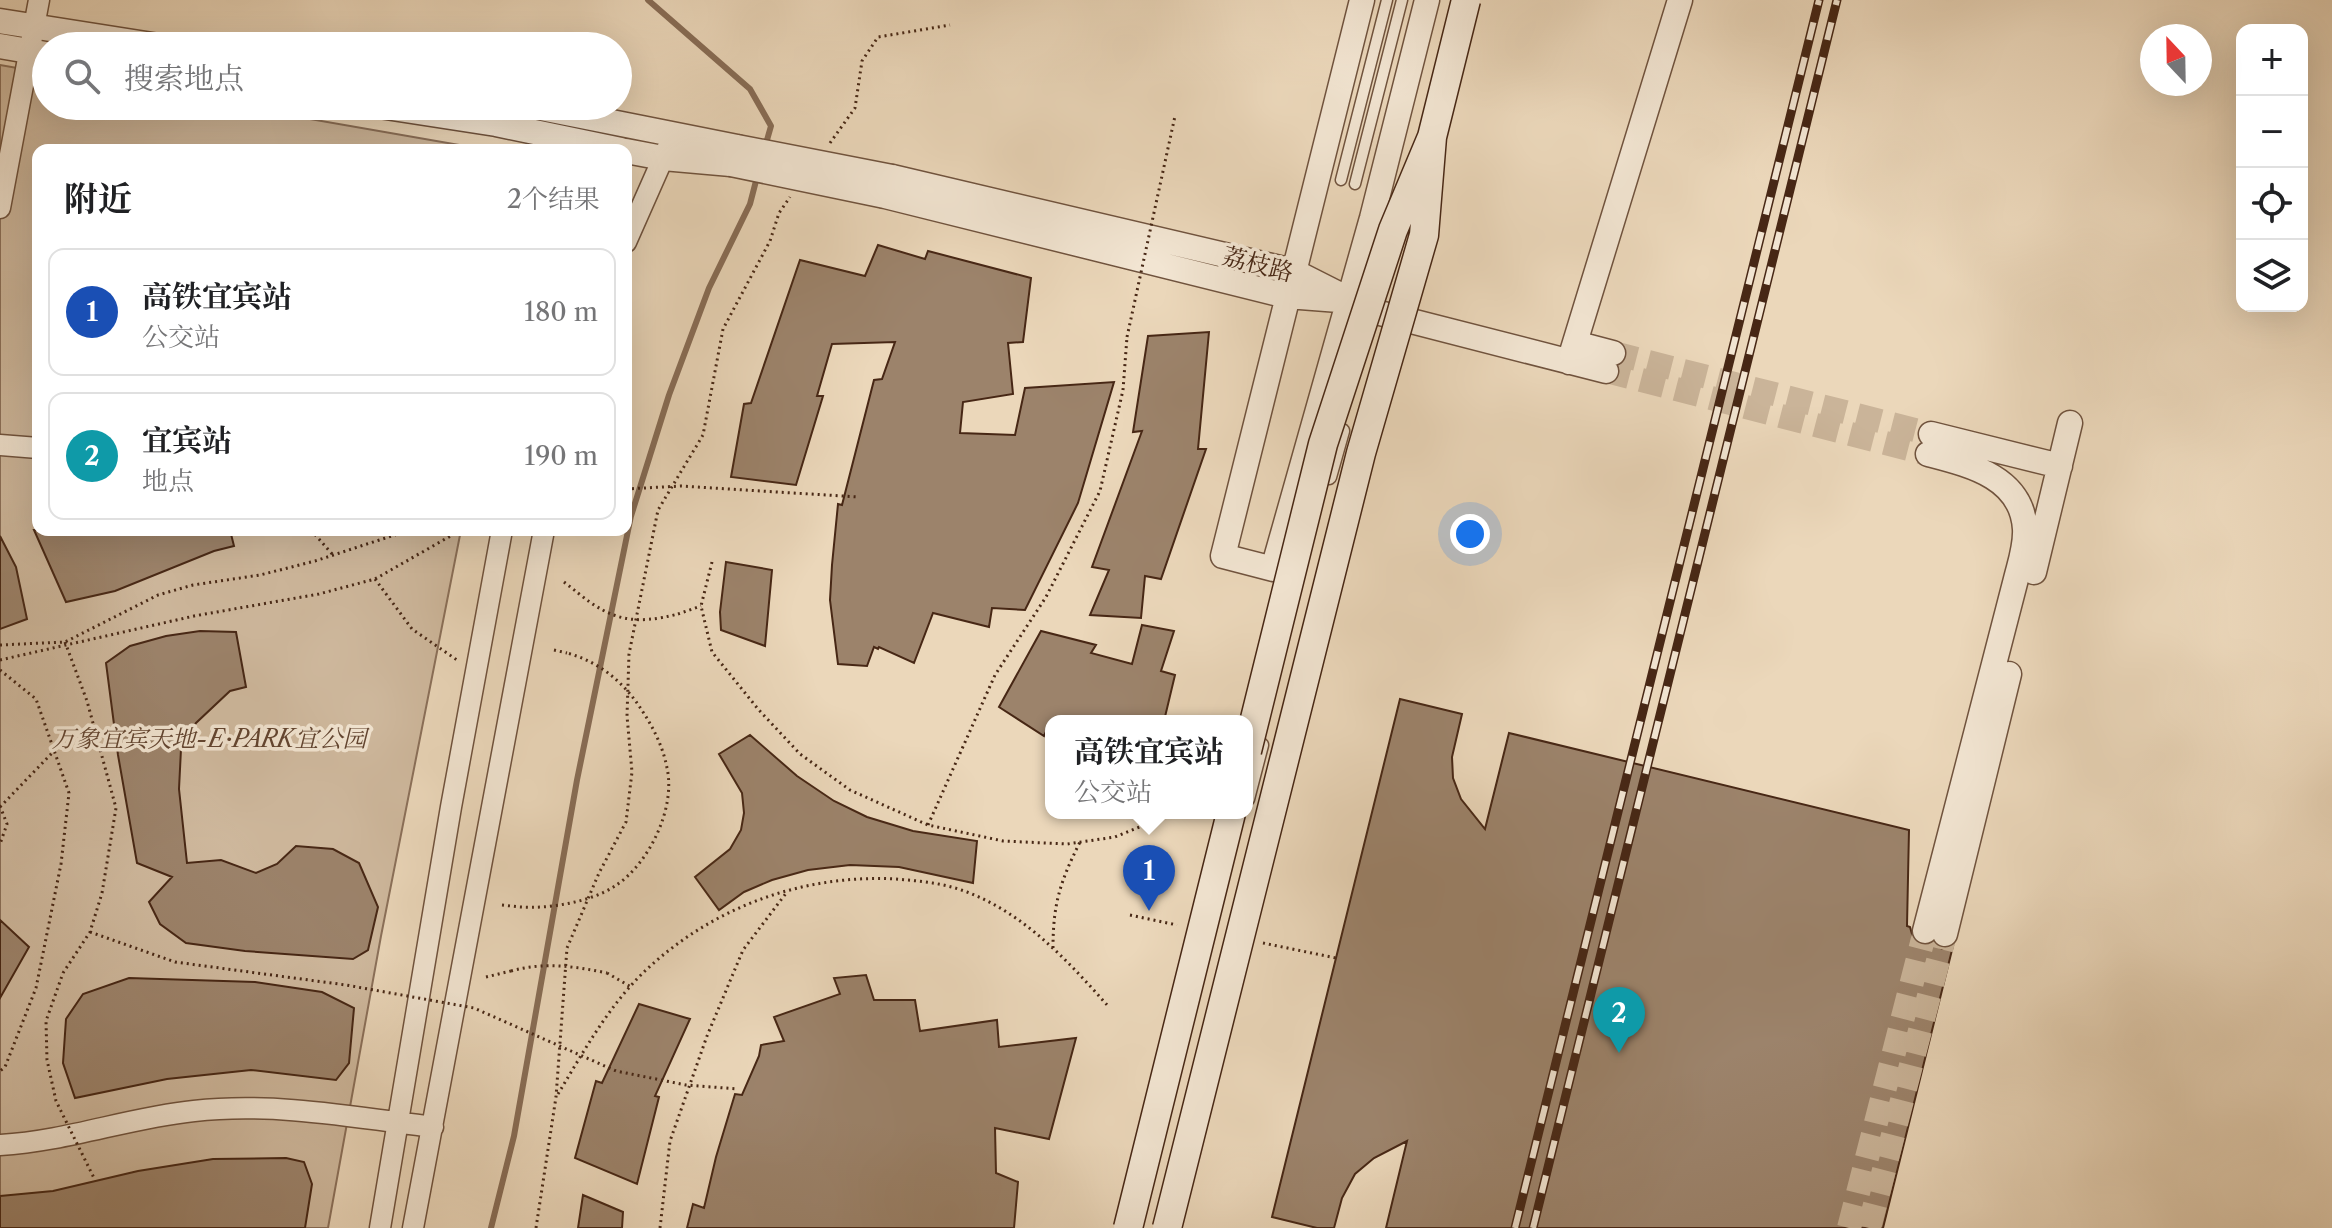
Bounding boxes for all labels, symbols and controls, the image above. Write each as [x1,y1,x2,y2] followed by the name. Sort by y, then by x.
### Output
[2140,24,2212,96] north arrow
[2236,24,2308,312] map controls
[2236,24,2308,96] button: +
[32,32,632,120] search box
[60,54,104,98] icon: search
[124,60,244,97] text: 搜索地点
[2236,96,2308,168] button: −
[2236,168,2308,240] button: locate
[64,178,132,220] text: 附近
[507,183,600,215] text: 2个结果
[2236,240,2308,312] button: layers
[1219,241,1297,287] street label: 荔枝路
[142,278,292,315] text: 高铁宜宾站
[86,296,98,328] text: 1
[524,296,598,328] text: 180 m
[142,321,220,353] text: 公交站
[142,422,232,459] text: 宜宾站
[84,440,100,472] text: 2
[524,440,598,472] text: 190 m
[142,465,194,497] text: 地点
[1450,514,1490,554] your location
[1045,715,1253,819] popup
[52,724,370,753] park label: 万象宜宾天地-E·PARK宜公园
[1074,733,1224,770] text: 高铁宜宾站
[1074,776,1152,808] text: 公交站
[1123,845,1175,911] pin: 1
[1593,987,1645,1053] pin: 2

